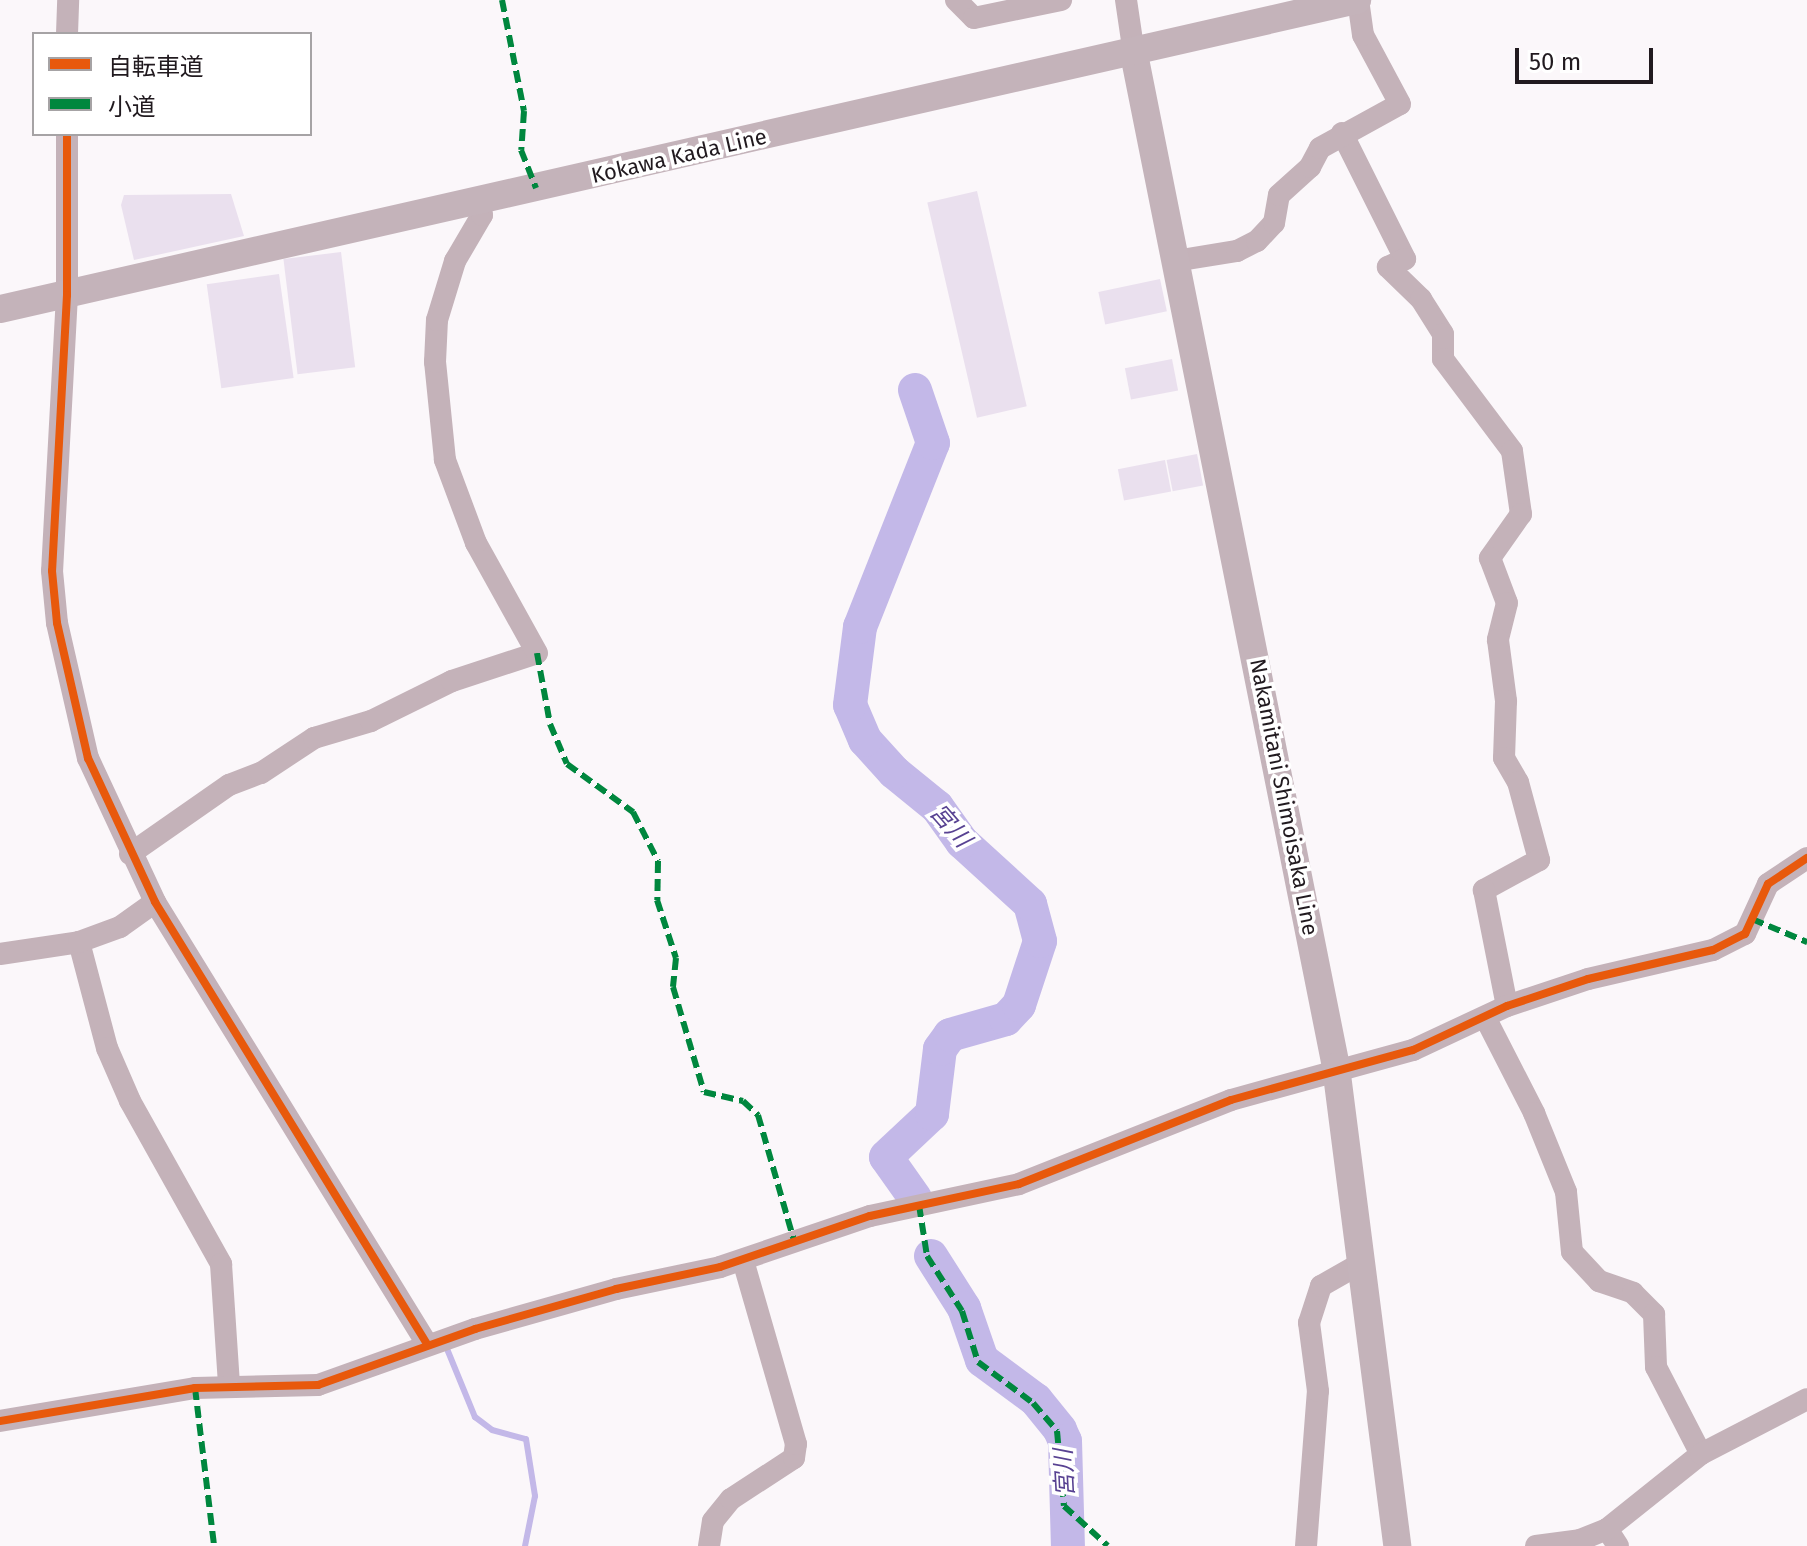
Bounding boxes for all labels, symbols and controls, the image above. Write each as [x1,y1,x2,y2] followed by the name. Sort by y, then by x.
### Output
[32,32,312,136] legend
[1519,32,1657,82] scale bar
[1529,48,1581,76] text: 50 m
[108,53,204,81] text: 自転車道
[108,93,156,121] text: 小道
[589,123,769,189] street label: Kokawa Kada Line
[1244,656,1324,938] street label: Nakamitani Shimoisaka Line
[923,798,977,854] water label: 宮川
[1049,1448,1081,1498] water label: 宮川

